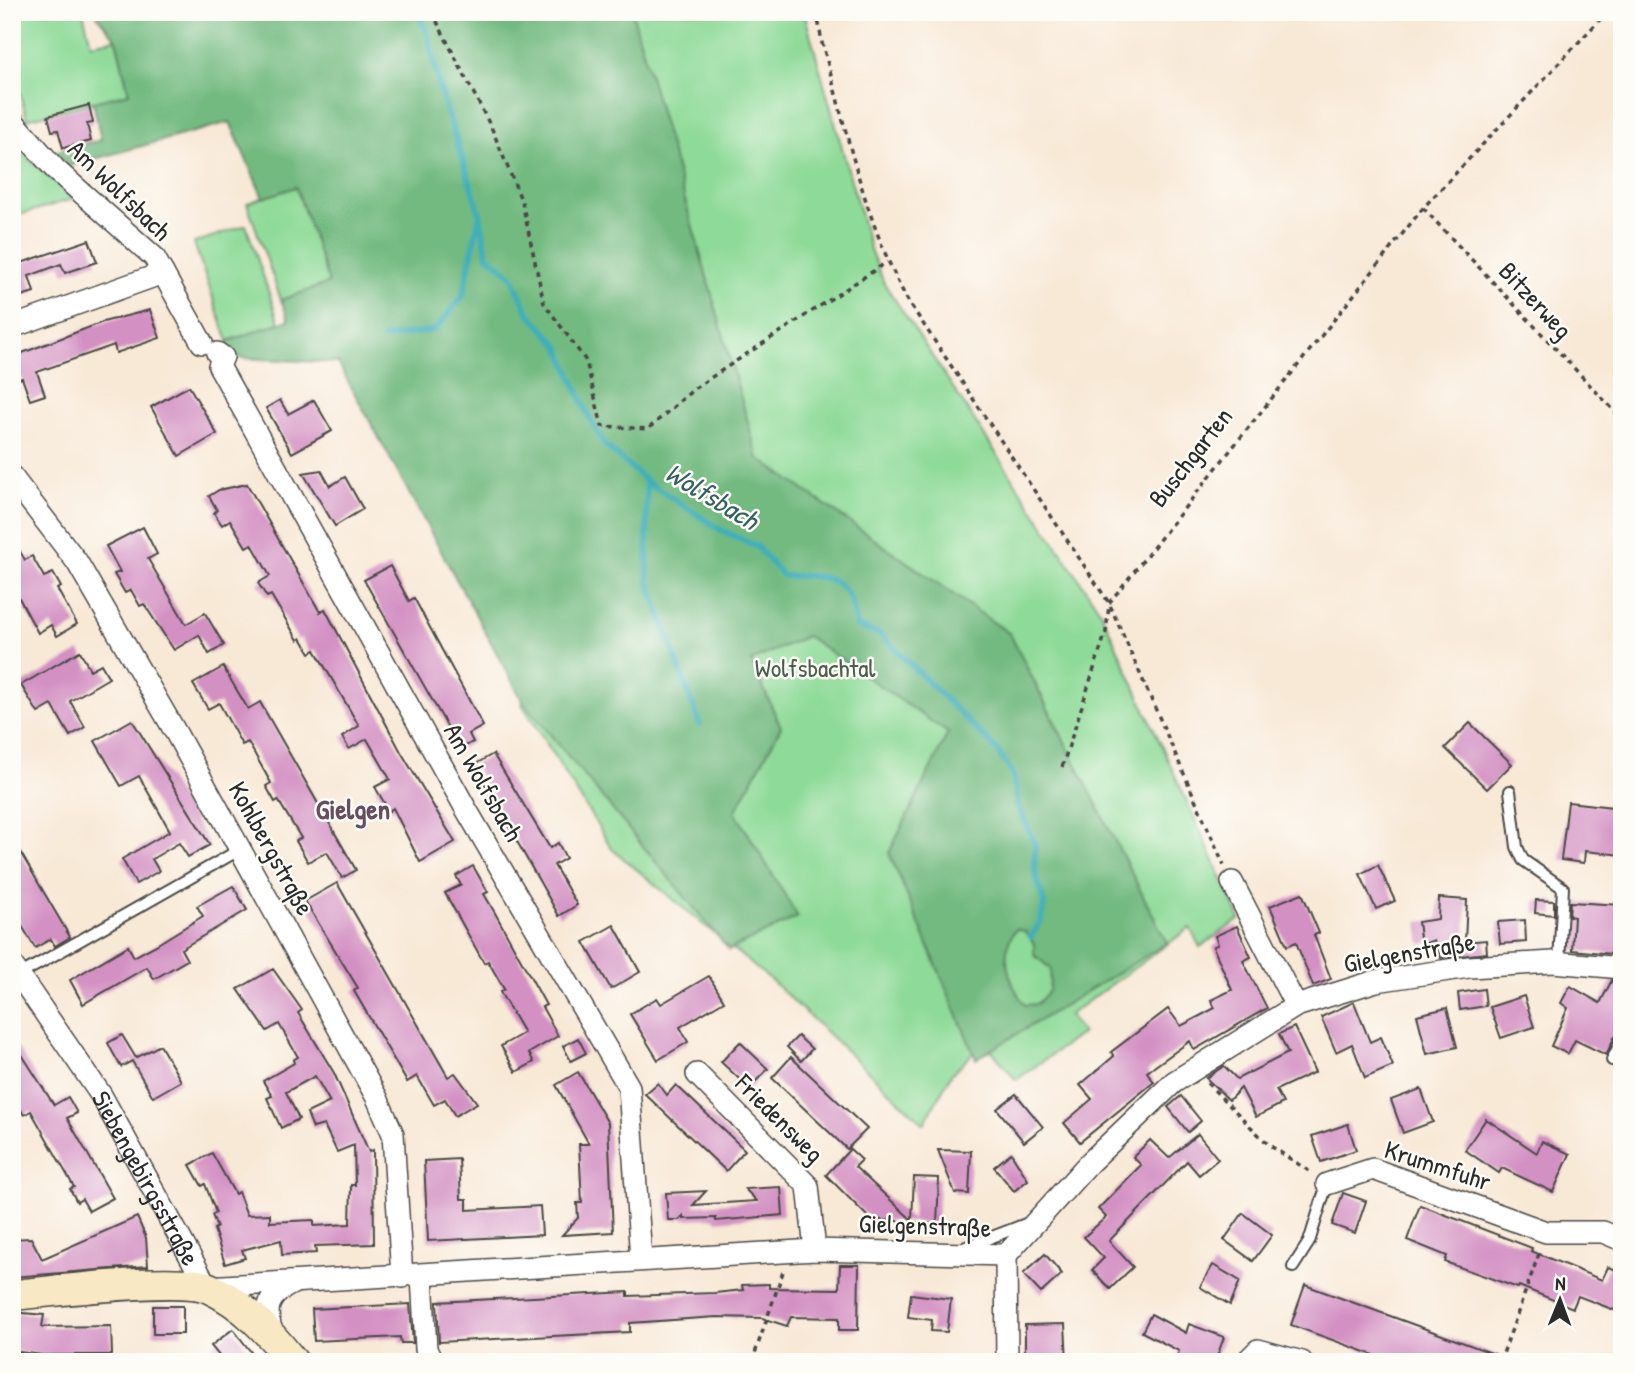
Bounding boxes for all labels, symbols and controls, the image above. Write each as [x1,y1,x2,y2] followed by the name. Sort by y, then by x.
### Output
[61,132,179,248] street label: Am Wolfsbach
[1491,254,1581,346] street label: Bitzerweg
[1140,400,1240,514] street label: Buschgarten
[659,453,767,540] water label: Wolfsbach
[755,650,875,685] park label: Wolfsbachtal
[436,717,532,848] street label: Am Wolfsbach
[221,775,323,921] street label: Kohlbergstraße
[316,790,390,829] district label: Gielgen
[1341,923,1477,981] street label: Gielgenstraße
[727,1065,832,1170] street label: Friedensweg
[84,1084,209,1271] street label: Siebengebirgsstraße
[1380,1131,1496,1199] street label: Krummfuhr
[858,1205,992,1245] street label: Gielgenstraße
[1526,1266,1596,1336] north arrow
[1555,1270,1566,1296] text: N

